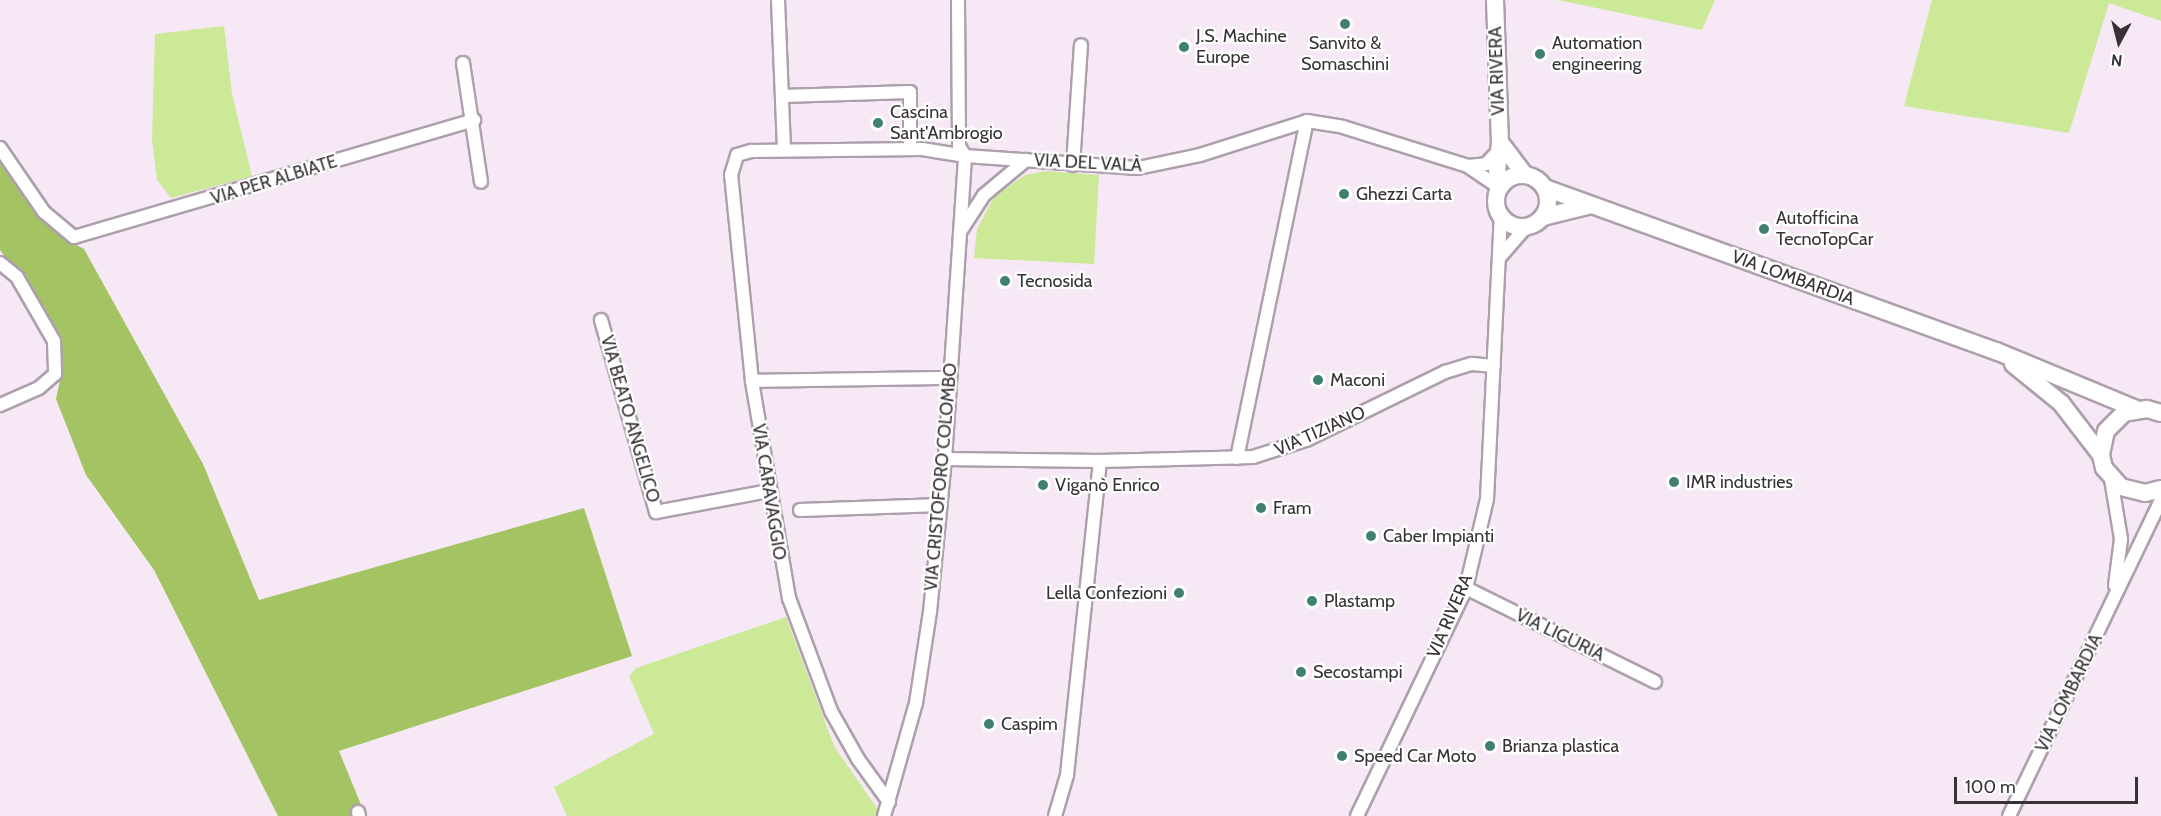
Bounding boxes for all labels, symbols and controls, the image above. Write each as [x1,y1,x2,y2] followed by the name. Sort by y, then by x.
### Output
[2089,12,2149,72] north arrow
[1338,17,1352,31] marker: Sanvito & Somaschini
[1196,26,1287,68] place label: J.S. Machine Europe
[1485,26,1509,116] street label: VIA RIVERA
[1301,33,1389,76] place label: Sanvito & Somaschini
[1552,33,1642,76] place label: Automation engineering
[1177,40,1191,54] marker: J.S. Machine Europe
[1533,47,1547,61] marker: Automation engineering
[2110,50,2124,70] text: N
[890,102,1003,144] place label: Cascina Sant'Ambrogio
[871,116,885,130] marker: Cascina Sant'Ambrogio
[1033,149,1143,177] street label: VIA DEL VALÀ
[208,151,340,209] street label: VIA PER ALBIATE
[1356,183,1452,205] place label: Ghezzi Carta
[1337,187,1351,201] marker: Ghezzi Carta
[1776,208,1873,250] place label: Autofficina TecnoTopCar
[1757,222,1771,236] marker: Autofficina TecnoTopCar
[1729,246,1857,310] street label: VIA LOMBARDIA
[1017,270,1092,292] place label: Tecnosida
[998,274,1012,288] marker: Tecnosida
[596,333,664,505] street label: VIA BEATO ANGELICO
[920,362,962,592] street label: VIA CRISTOFORO COLOMBO
[1330,369,1385,391] place label: Maconi
[1311,373,1325,387] marker: Maconi
[1271,401,1369,461] street label: VIA TIZIANO
[748,422,790,562] street label: VIA CARAVAGGIO
[1686,471,1793,493] place label: IMR industries
[1055,474,1160,496] place label: Viganò Enrico
[1667,475,1681,489] marker: IMR industries
[1036,478,1050,492] marker: Viganò Enrico
[1273,497,1312,519] place label: Fram
[1254,501,1268,515] marker: Fram
[1383,525,1494,547] place label: Caber Impianti
[1364,529,1378,543] marker: Caber Impianti
[1423,571,1477,661] street label: VIA RIVERA
[1046,582,1167,604] place label: Lella Confezioni
[1172,586,1186,600] marker: Lella Confezioni
[1324,590,1395,612] place label: Plastamp
[1305,594,1319,608] marker: Plastamp
[1512,604,1608,666] street label: VIA LIGURIA
[2031,630,2107,756] street label: VIA LOMBARDIA
[1313,661,1402,683] place label: Secostampi
[1294,665,1308,679] marker: Secostampi
[1001,713,1058,735] place label: Caspim
[982,717,996,731] marker: Caspim
[1502,735,1619,757] place label: Brianza plastica
[1483,739,1497,753] marker: Brianza plastica
[1354,745,1476,767] place label: Speed Car Moto
[1335,749,1349,763] marker: Speed Car Moto
[1957,765,2142,803] scale bar
[1965,776,2016,798] text: 100 m

